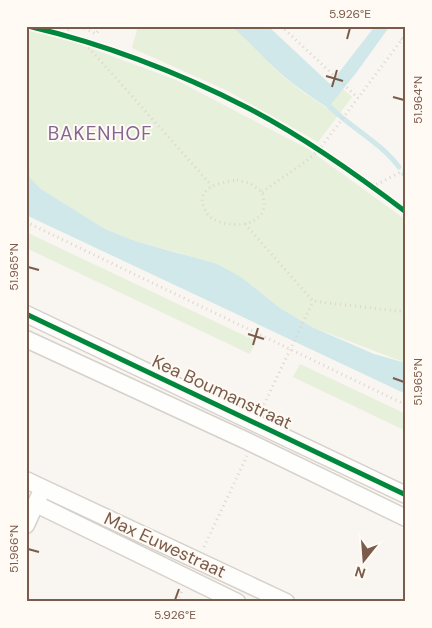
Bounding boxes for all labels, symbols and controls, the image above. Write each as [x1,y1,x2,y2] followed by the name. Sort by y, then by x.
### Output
[329,6,371,22] text: 5.926°E
[410,76,426,124] text: 51.964°N
[48,121,152,146] district label: BAKENHOF
[6,243,22,291] text: 51.965°N
[148,349,296,435] street label: Kea Boumanstraat
[410,358,426,406] text: 51.965°N
[100,506,230,584] street label: Max Euwestraat
[6,525,22,573] text: 51.966°N
[340,536,390,586] north arrow
[353,562,368,583] text: N
[154,607,196,623] text: 5.926°E

